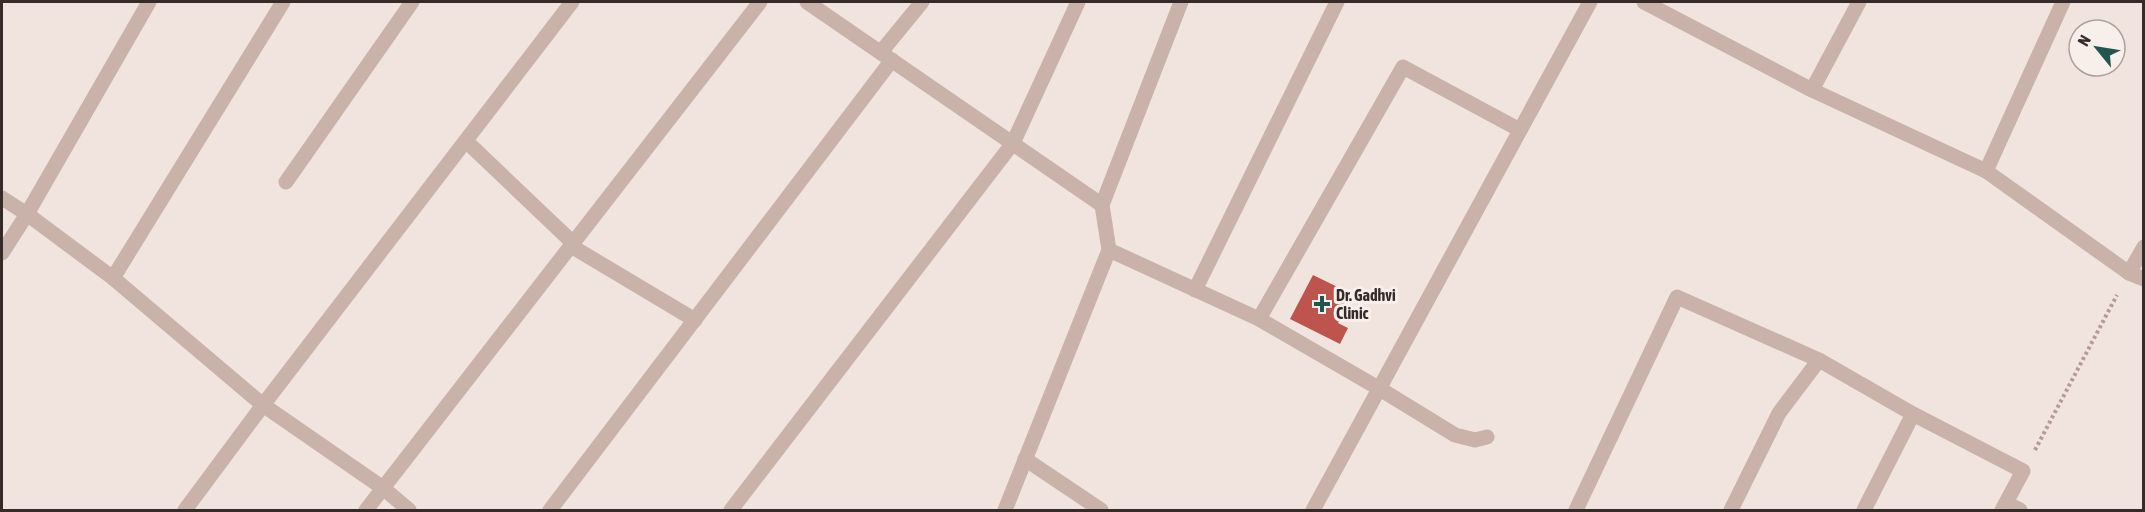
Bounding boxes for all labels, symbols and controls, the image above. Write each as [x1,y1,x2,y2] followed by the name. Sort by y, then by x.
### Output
[2067,18,2127,78] north arrow
[2074,32,2094,49] text: N
[1336,286,1396,322] place label: Dr. Gadhvi Clinic
[1313,295,1331,313] marker: Dr. Gadhvi Clinic

